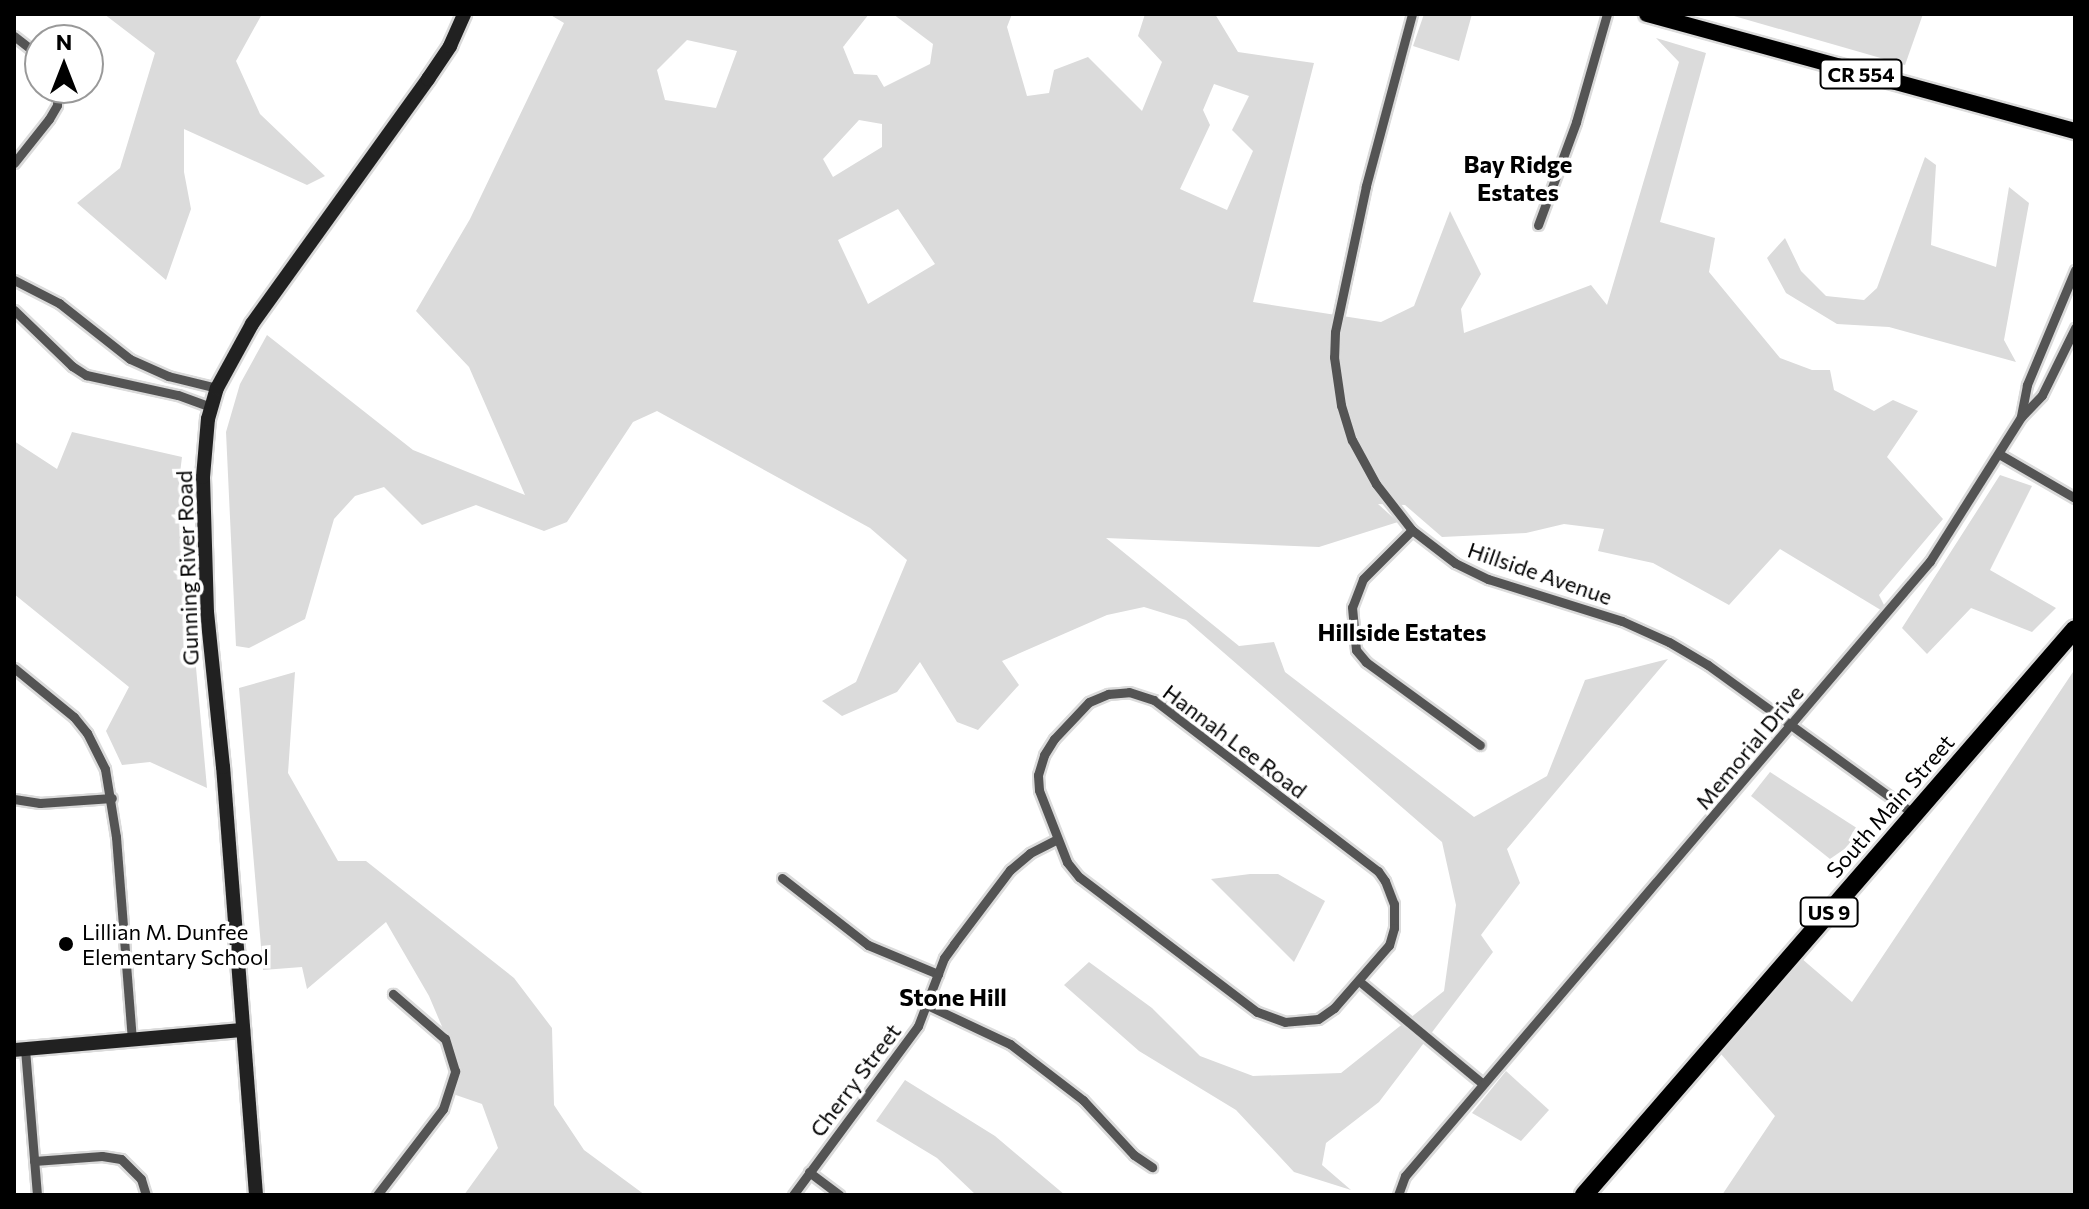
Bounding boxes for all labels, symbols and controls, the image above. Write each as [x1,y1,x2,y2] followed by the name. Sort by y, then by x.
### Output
[24,24,104,104] north arrow
[56,28,72,55] text: N
[1819,58,1903,90] road number: CR 554
[1464,150,1572,206] district label: Bay Ridge Estates
[170,470,204,666] street label: Gunning River Road
[1464,536,1616,610] street label: Hillside Avenue
[1318,618,1486,646] district label: Hillside Estates
[1158,678,1312,804] street label: Hannah Lee Road
[1689,680,1809,814] street label: Memorial Drive
[1821,729,1959,883] street label: South Main Street
[1799,896,1859,928] road number: US 9
[82,918,269,970] place label: Lillian M. Dunfee Elementary School
[57,935,75,953] marker: Lillian M. Dunfee Elementary School
[899,983,1007,1011] district label: Stone Hill
[804,1018,906,1142] street label: Cherry Street

